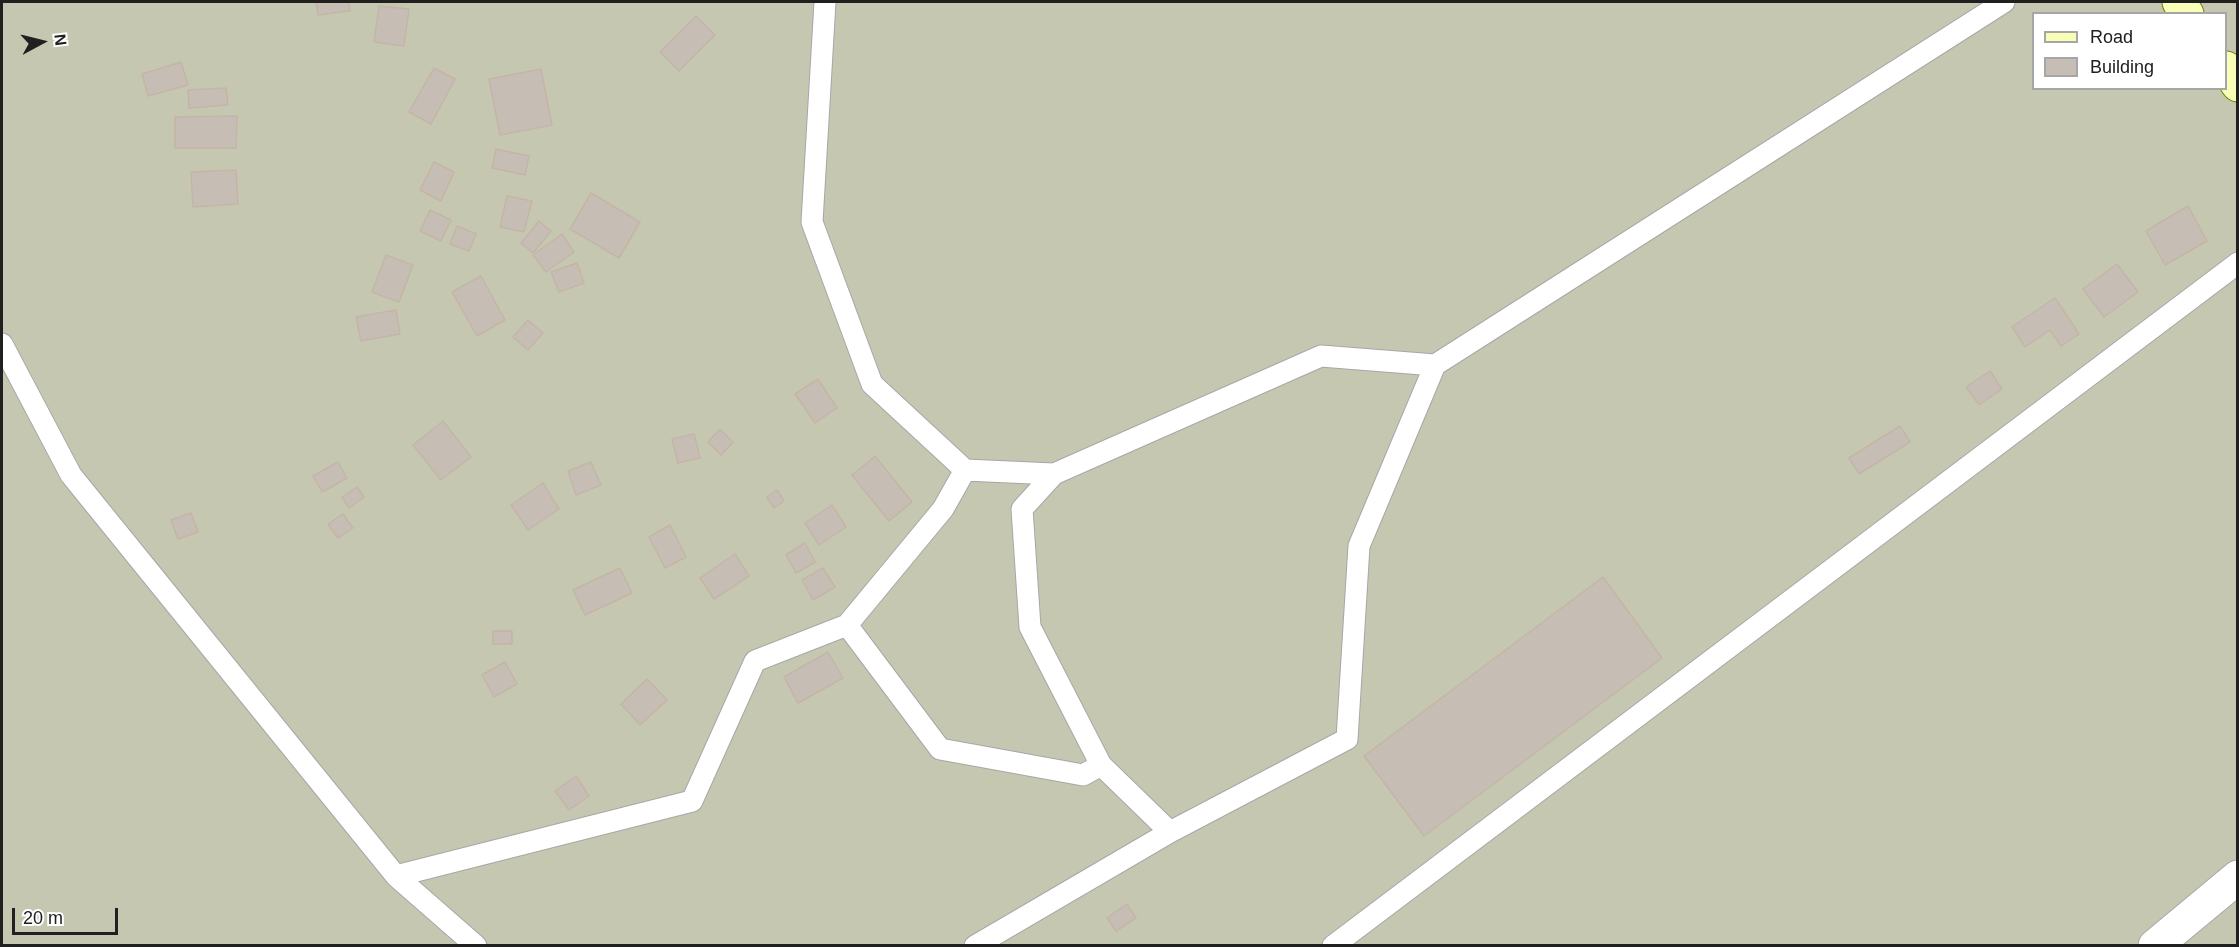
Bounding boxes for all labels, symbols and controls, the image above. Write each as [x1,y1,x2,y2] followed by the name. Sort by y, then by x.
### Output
[12,12,72,72] north arrow
[2032,12,2227,90] legend
[2090,27,2133,47] text: Road
[51,33,70,47] text: N
[2090,57,2154,77] text: Building
[15,896,122,934] scale bar
[23,908,63,928] text: 20 m

